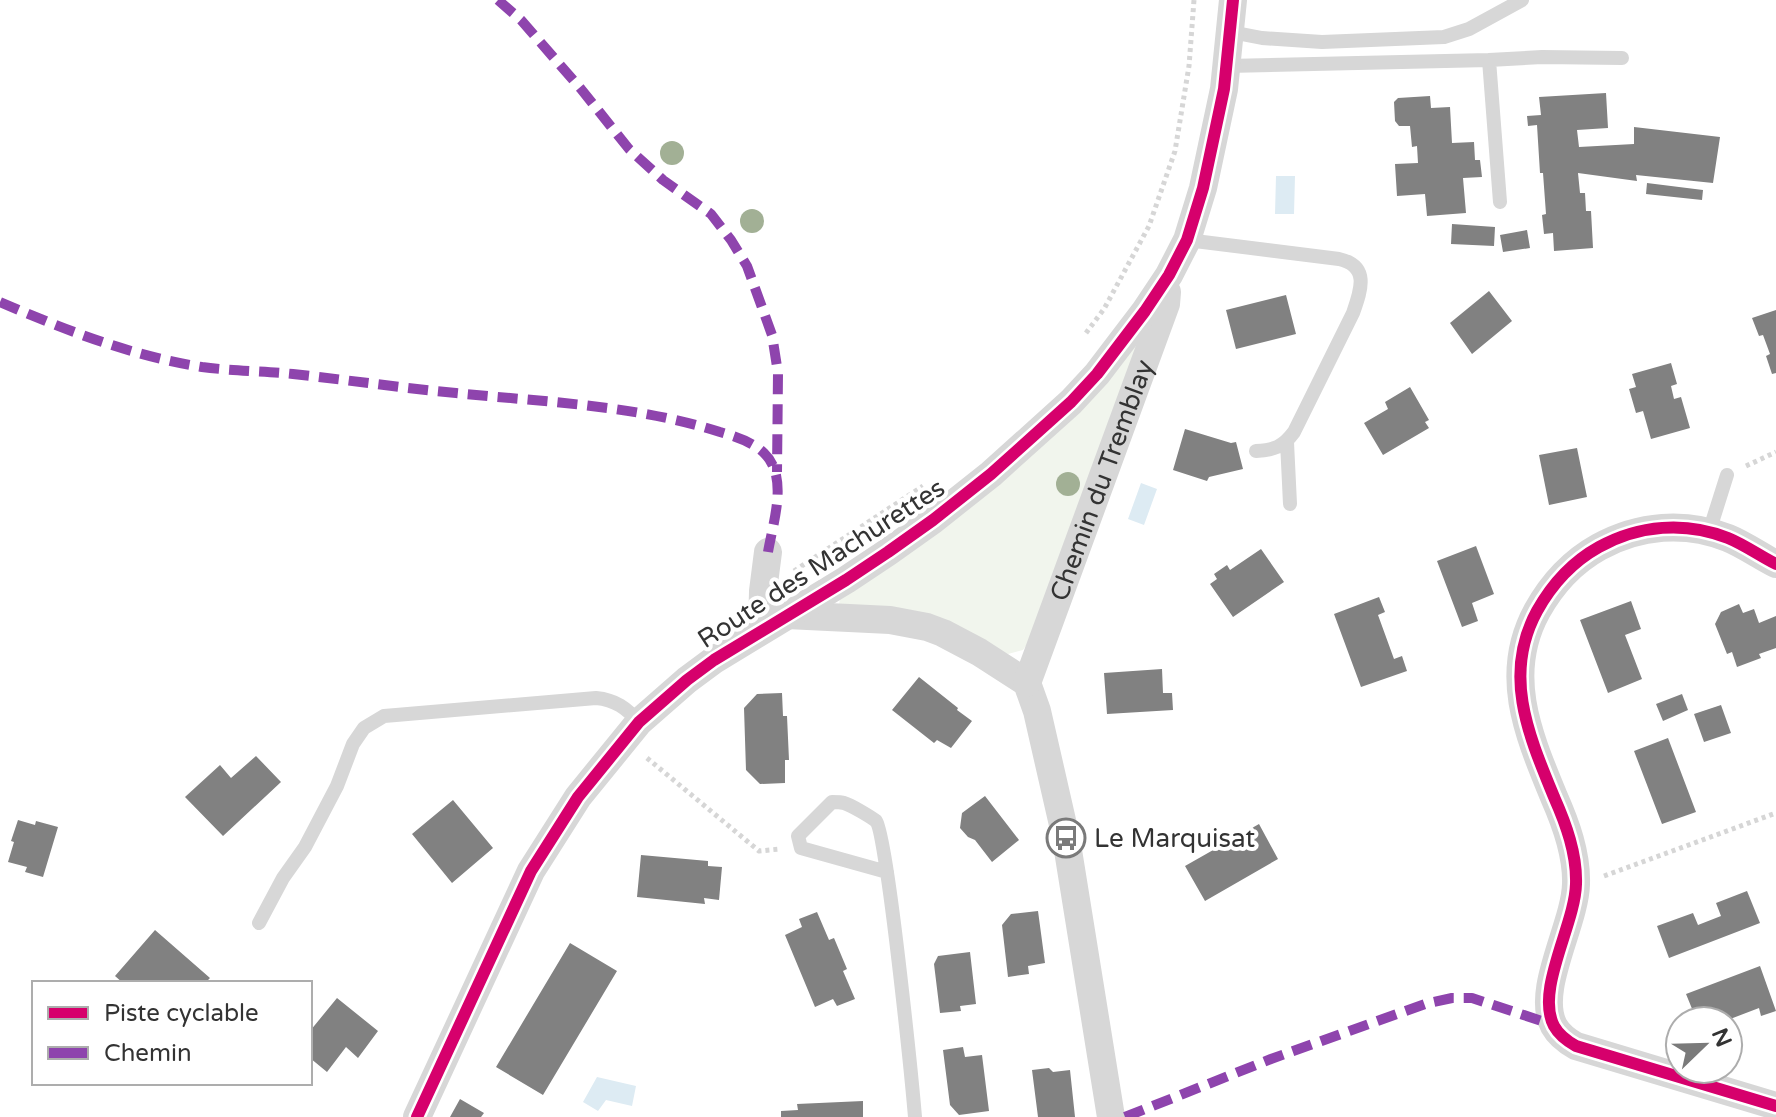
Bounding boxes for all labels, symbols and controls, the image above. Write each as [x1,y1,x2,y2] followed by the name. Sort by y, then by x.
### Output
[1044,356,1160,605] street label: Chemin du Tremblay
[692,472,951,655] street label: Route des Machurettes
[1045,817,1087,859] bus stop icon: Le Marquisat
[1094,823,1255,854] place label: Le Marquisat
[32,981,312,1085] legend
[104,999,259,1028] text: Piste cyclable
[1664,1005,1744,1085] north arrow
[1706,1024,1737,1051] text: N
[104,1039,192,1068] text: Chemin

